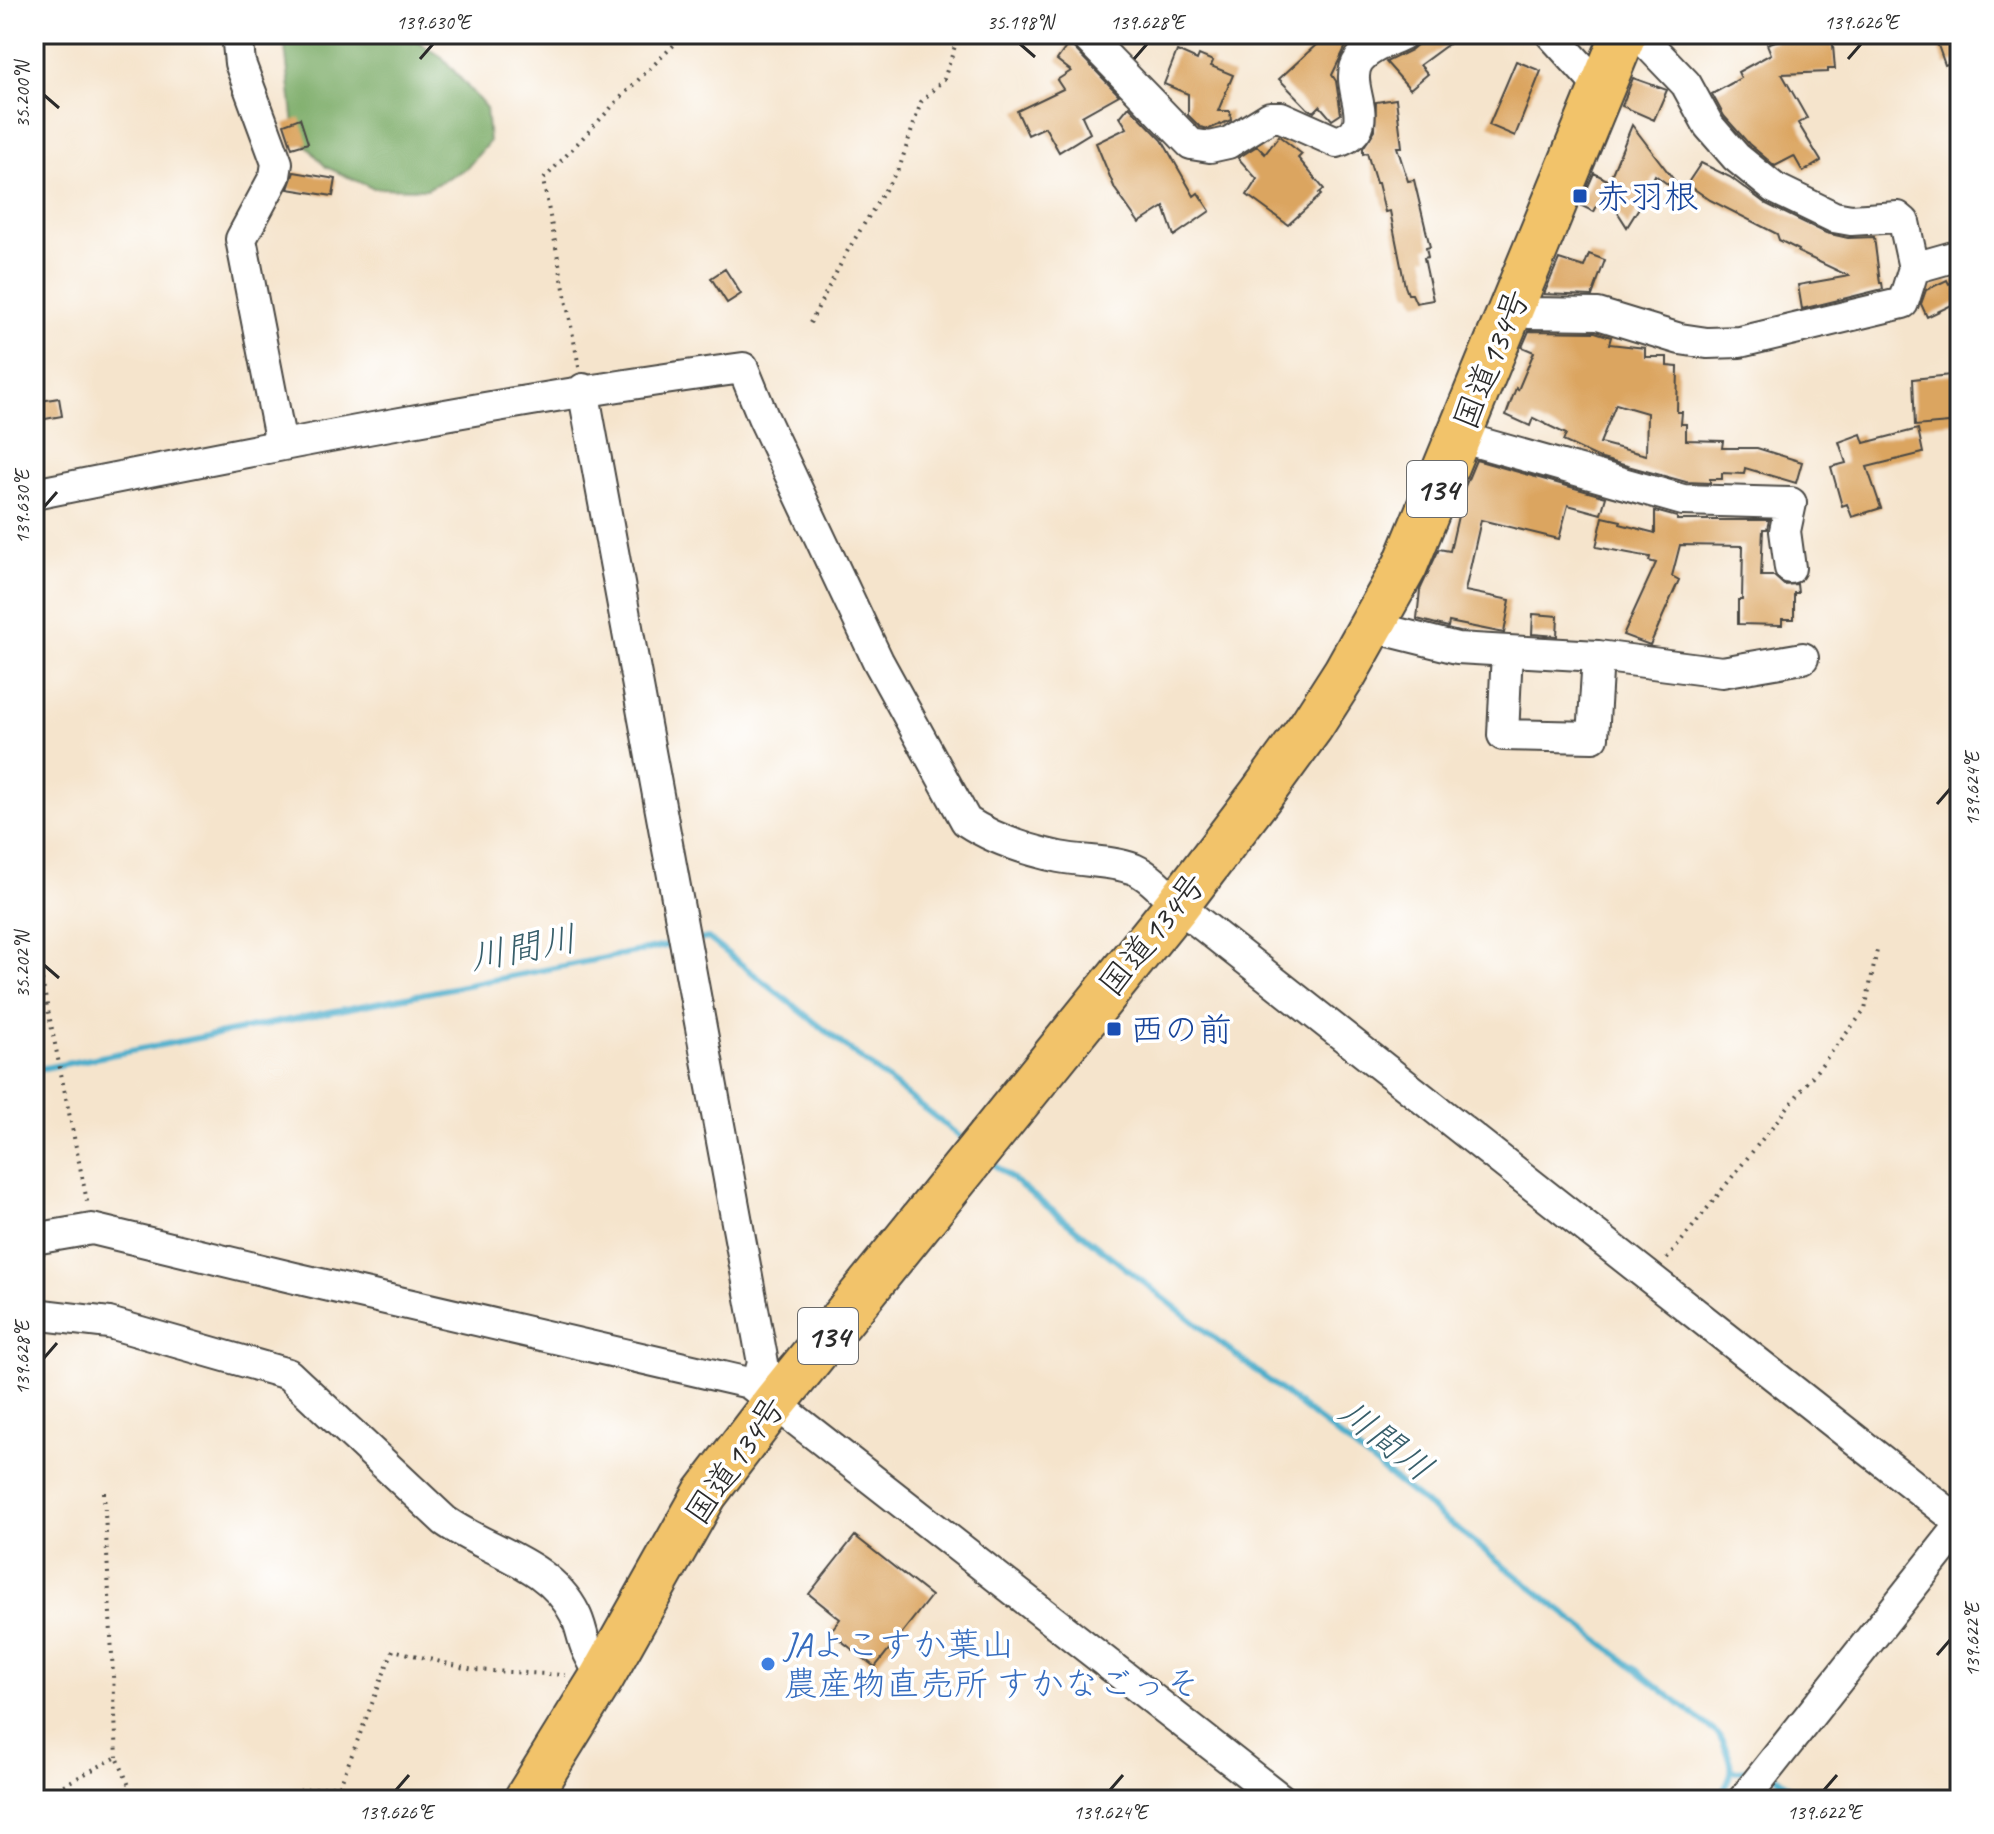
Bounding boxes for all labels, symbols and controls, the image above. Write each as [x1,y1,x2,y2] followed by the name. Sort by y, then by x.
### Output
[396,10,473,35] text: 139.630°E
[987,10,1056,35] text: 35.198°N
[1110,10,1187,35] text: 139.628°E
[1824,10,1901,35] text: 139.626°E
[10,59,35,128] text: 35.200°N
[1596,175,1698,218] place label: 赤羽根
[1571,187,1589,205] marker: 赤羽根
[1443,282,1539,436] street label: 国道134号
[1407,461,1467,517] road number: 134
[10,467,35,544] text: 139.630°E
[1960,749,1985,826] text: 139.624°E
[1089,863,1215,1005] street label: 国道134号
[466,915,580,981] water label: 川間川
[10,929,35,998] text: 35.202°N
[1130,1008,1232,1051] place label: 西の前
[1105,1020,1123,1038] marker: 西の前
[798,1308,858,1364] road number: 134
[10,1318,35,1395] text: 139.628°E
[675,1387,795,1533] street label: 国道134号
[1329,1389,1443,1491] water label: 川間川
[1960,1600,1985,1677] text: 139.622°E
[782,1623,1200,1705] place label: JAよこすか葉山 農産物直売所 すかなごっそ
[759,1655,777,1673] marker: JAよこすか葉山 農産物直売所 すかなごっそ
[359,1800,436,1825] text: 139.626°E
[1073,1800,1150,1825] text: 139.624°E
[1787,1800,1864,1825] text: 139.622°E

